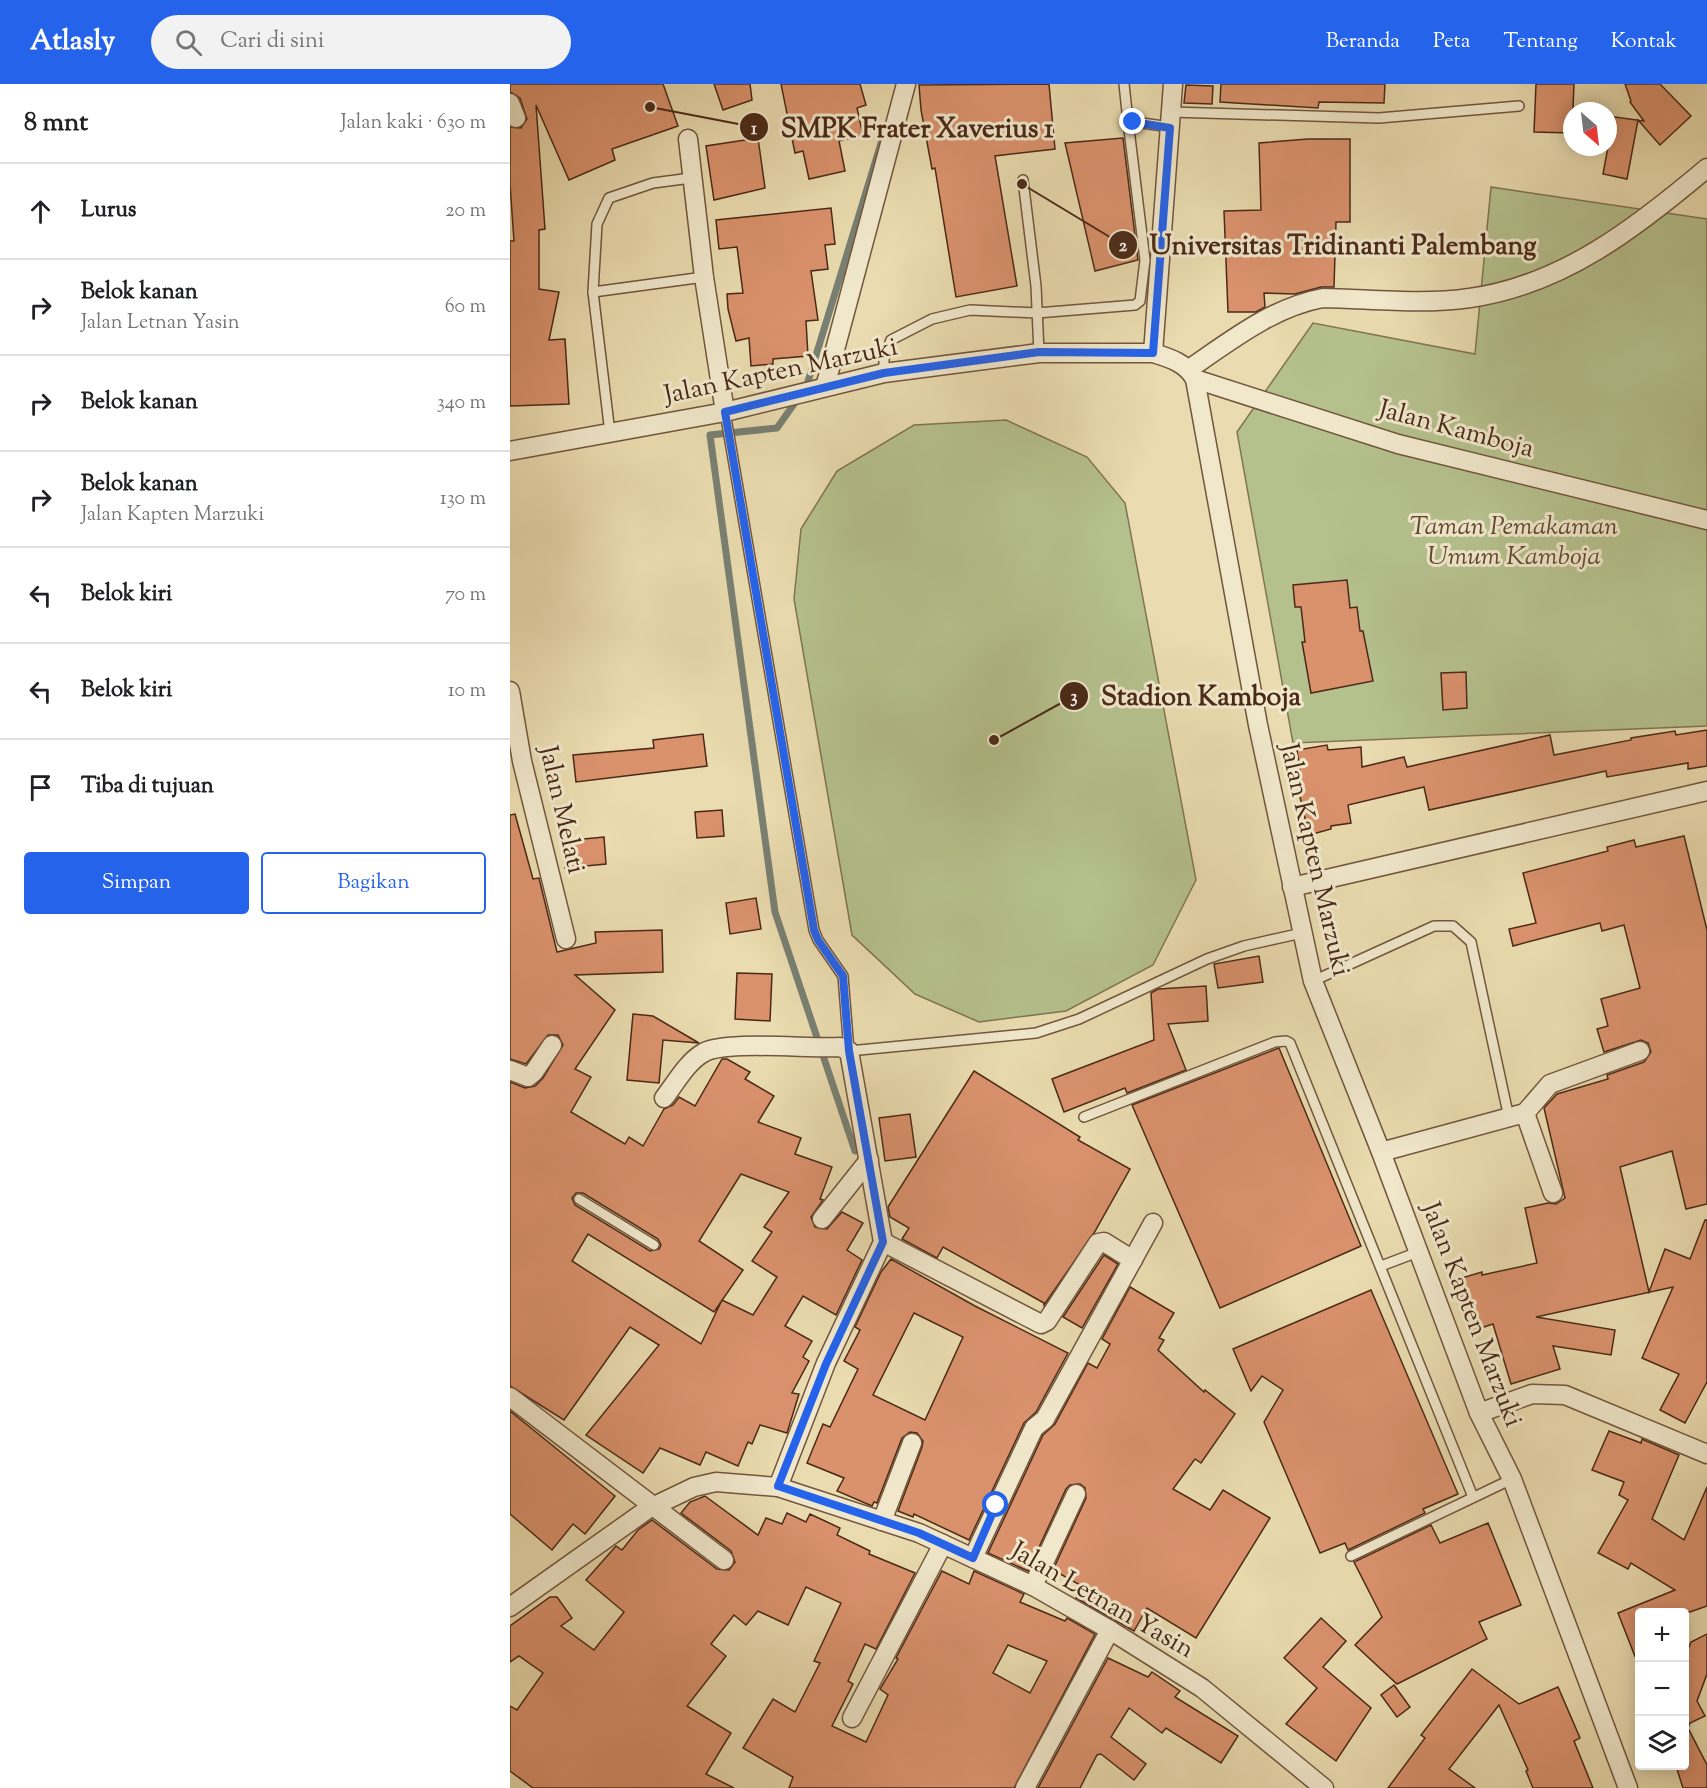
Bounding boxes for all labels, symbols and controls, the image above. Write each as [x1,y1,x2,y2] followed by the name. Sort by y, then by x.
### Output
[151,15,571,69] search box
[30,22,115,62] text: Atlasly
[172,26,205,59] icon: search
[220,26,324,58] text: Cari di sini
[1326,27,1400,57] text: Beranda
[1433,27,1471,57] text: Peta
[1504,27,1578,57] text: Tentang
[1611,27,1677,57] text: Kontak
[1563,102,1617,156] north arrow
[24,105,88,142] text: 8 mnt
[739,105,1066,150] callout: SMPK Frater Xaverius 1
[1119,108,1145,134] route end
[341,109,486,138] text: Jalan kaki · 630 m
[781,111,1054,150] text: SMPK Frater Xaverius 1
[751,117,758,143] text: 1
[24,195,57,228] icon: ahead
[81,195,137,227] text: Lurus
[445,197,486,226] text: 20 m
[1108,223,1549,268] callout: Universitas Tridinanti Palembang
[1150,228,1536,267] text: Universitas Tridinanti Palembang
[1119,234,1128,260] text: 2
[81,277,198,309] text: Belok kanan
[24,291,57,324] icon: right
[445,293,486,322] text: 60 m
[81,309,240,338] text: Jalan Letnan Yasin
[659,329,901,415] street label: Jalan Kapten Marzuki
[24,387,57,420] icon: right
[81,387,198,419] text: Belok kanan
[437,389,486,418] text: 340 m
[1372,391,1538,468] street label: Jalan Kamboja
[81,469,198,501] text: Belok kanan
[24,483,57,516] icon: right
[440,485,486,514] text: 130 m
[81,501,264,530] text: Jalan Kapten Marzuki
[1410,509,1618,576] park label: Taman Pemakaman Umum Kamboja
[24,579,57,612] icon: left
[81,579,172,611] text: Belok kiri
[445,581,486,610] text: 70 m
[1059,673,1313,718] callout: Stadion Kamboja
[24,675,57,708] icon: left
[81,675,172,707] text: Belok kiri
[448,677,486,706] text: 10 m
[1101,679,1302,718] text: Stadion Kamboja
[1070,685,1078,711] text: 3
[1269,738,1359,980] street label: Jalan Kapten Marzuki
[528,740,594,878] street label: Jalan Melati
[24,771,57,804] icon: arrive
[81,771,214,803] text: Tiba di tujuan
[24,852,249,914] button: Simpan
[261,852,486,914] button: Bagikan
[1410,1195,1531,1433] street label: Jalan Kapten Marzuki
[982,1491,1008,1517] route start
[1002,1532,1201,1669] street label: Jalan Letnan Yasin
[1635,1608,1689,1770] map controls
[1635,1608,1689,1662] button: +
[1635,1662,1689,1716] button: −
[1635,1716,1689,1770] button: layers

